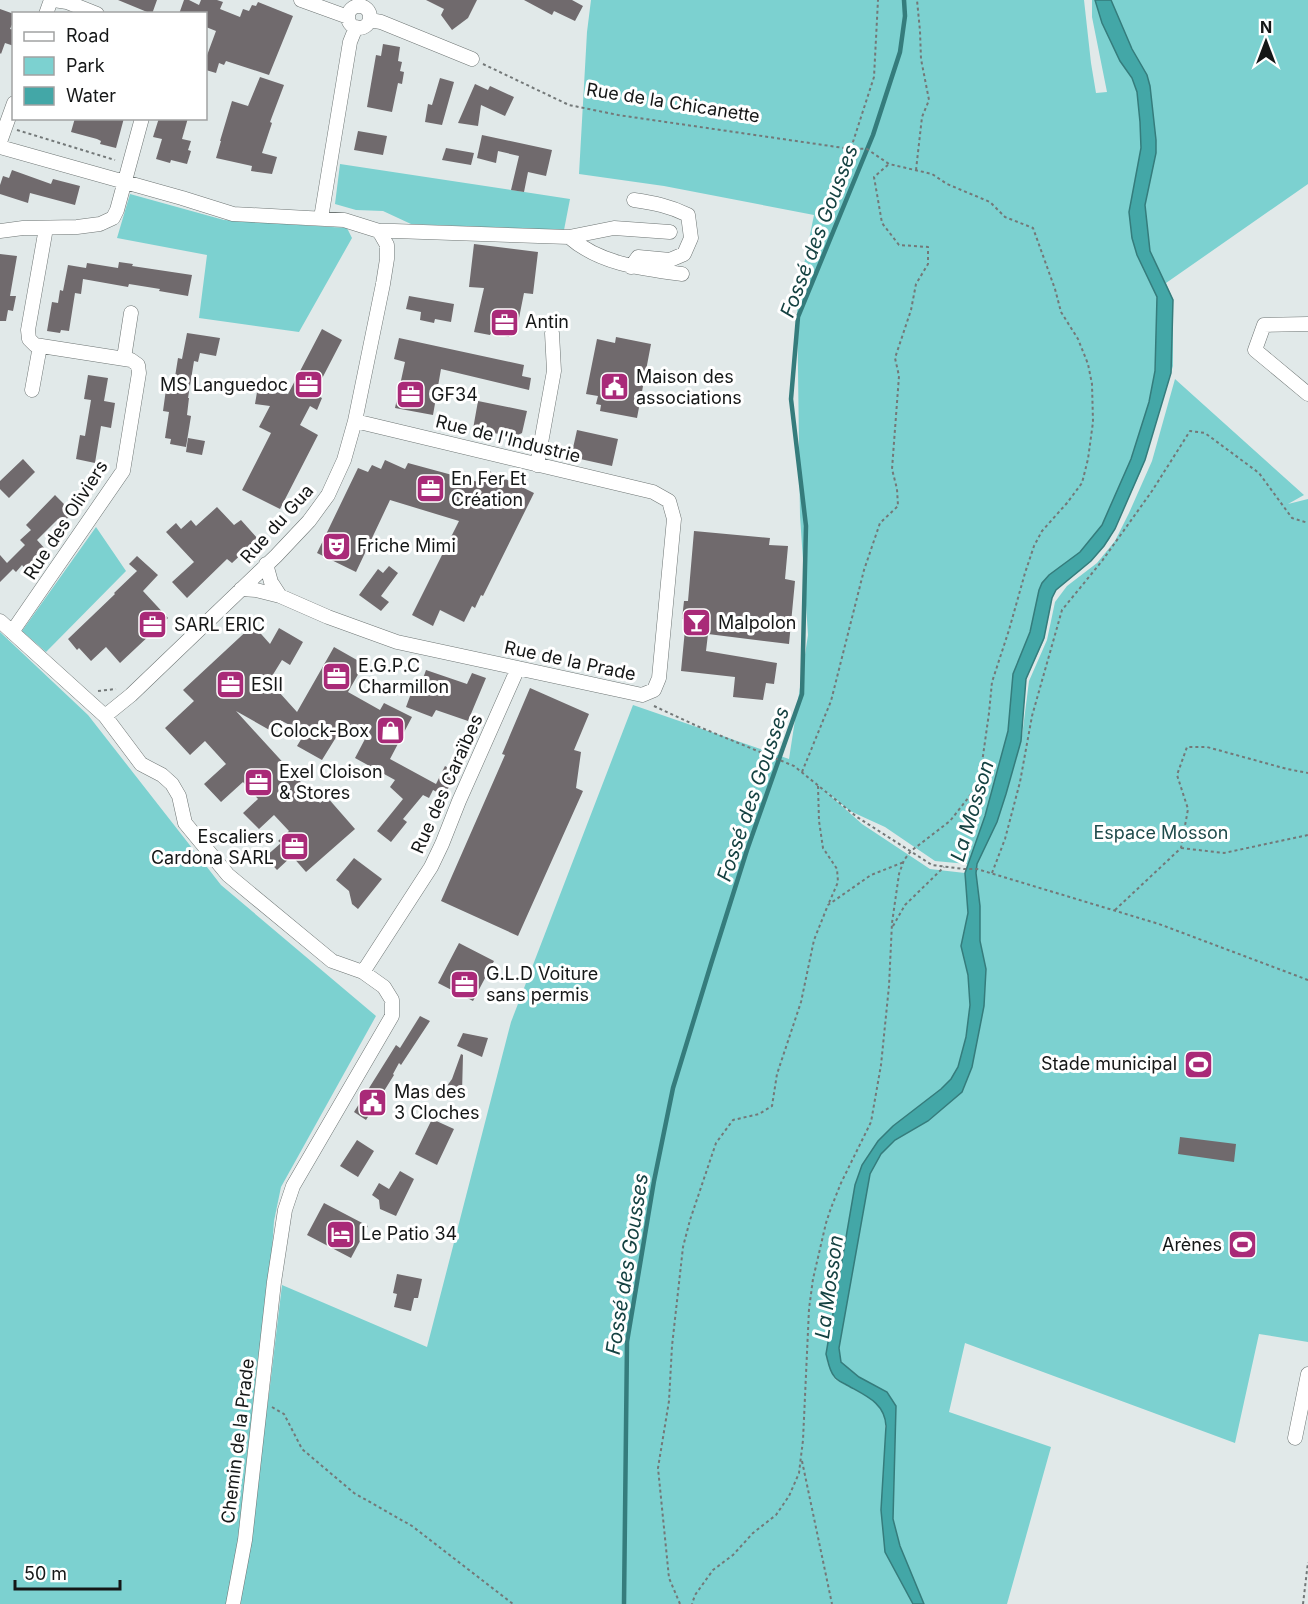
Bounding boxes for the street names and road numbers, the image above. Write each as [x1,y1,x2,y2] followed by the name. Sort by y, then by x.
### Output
[585,78,761,127] street label: Rue de la Chicanette
[434,410,583,467] street label: Rue de l'Industrie
[19,456,112,583] street label: Rue des Oliviers
[236,480,317,567] street label: Rue du Gua
[502,636,638,685] street label: Rue de la Prade
[406,711,487,857] street label: Rue des Caraïbes
[217,1357,258,1525] street label: Chemin de la Prade

